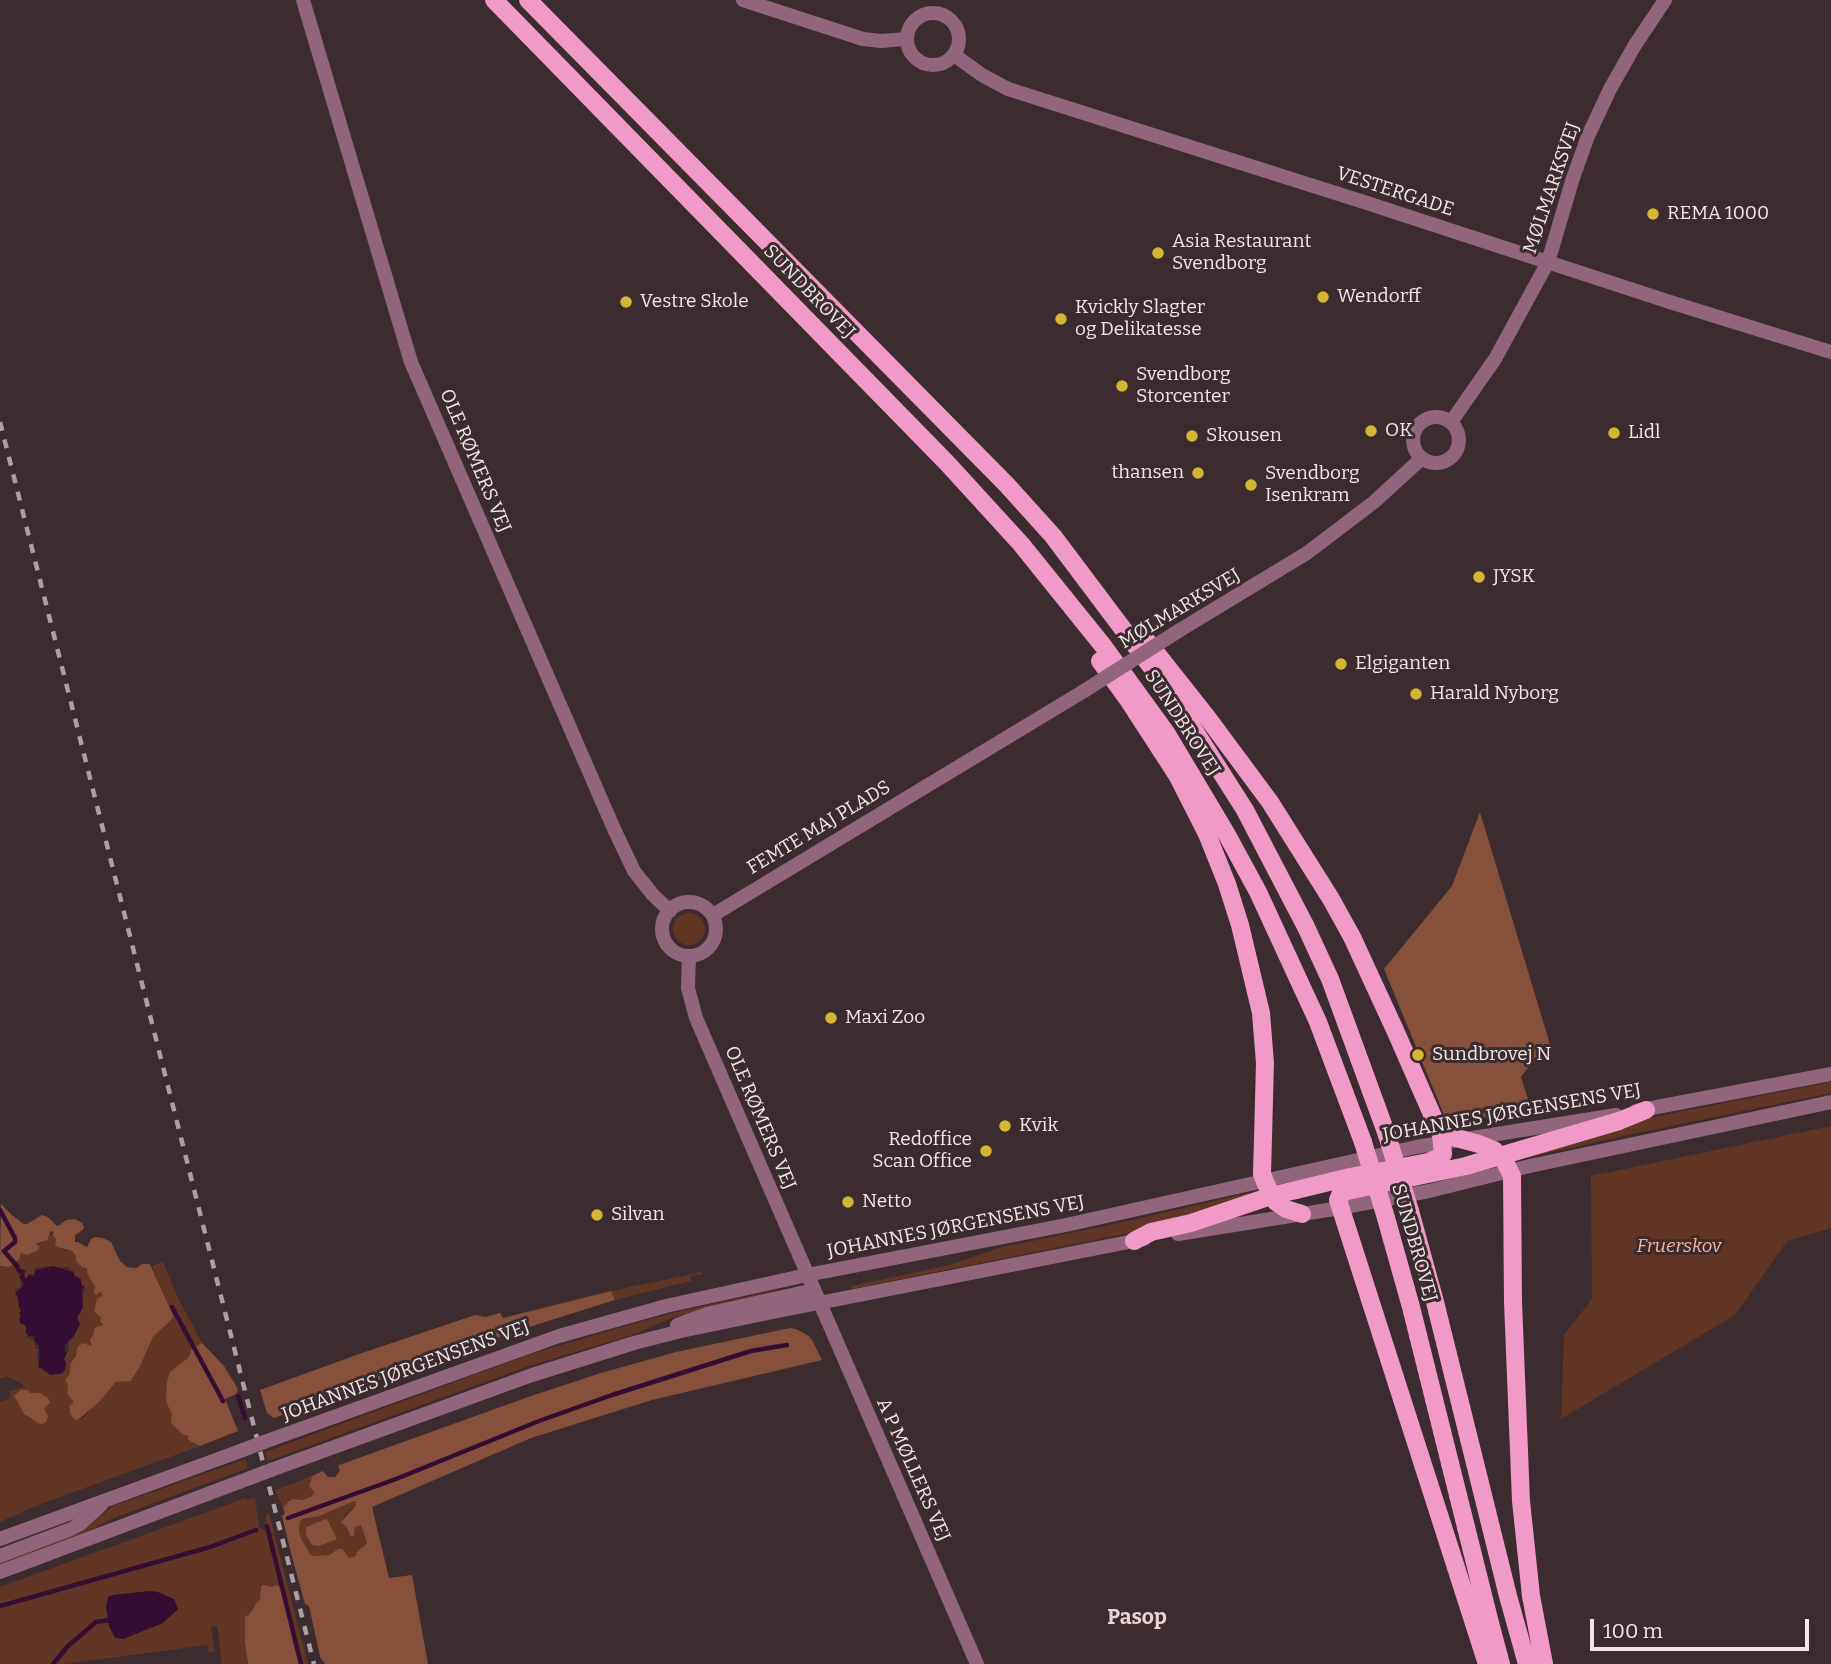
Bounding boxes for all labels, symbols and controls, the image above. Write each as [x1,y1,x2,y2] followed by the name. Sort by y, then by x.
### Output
[1519,119,1585,257] street label: MØLMARKSVEJ
[1333,162,1457,222] street label: VESTERGADE
[1667,203,1769,225] place label: REMA 1000
[1645,206,1661,222] marker: REMA 1000
[1172,231,1311,275] place label: Asia Restaurant Svendborg
[758,240,860,344] street label: SUNDBROVEJ
[1150,245,1166,261] marker: Asia Restaurant Svendborg
[1337,286,1421,308] place label: Wendorff
[1315,289,1331,305] marker: Wendorff
[640,291,749,313] place label: Vestre Skole
[618,294,634,310] marker: Vestre Skole
[1075,297,1205,341] place label: Kvickly Slagter og Delikatesse
[1053,311,1069,327] marker: Kvickly Slagter og Delikatesse
[1136,364,1231,408] place label: Svendborg Storcenter
[1114,378,1130,394] marker: Svendborg Storcenter
[434,386,516,536] street label: OLE RØMERS VEJ
[1385,420,1413,442] place label: OK
[1628,422,1661,444] place label: Lidl
[1363,423,1379,439] marker: OK
[1206,425,1282,447] place label: Skousen
[1606,425,1622,441] marker: Lidl
[1184,428,1200,444] marker: Skousen
[1112,462,1184,484] place label: thansen
[1265,463,1360,507] place label: Svendborg Isenkram
[1190,465,1206,481] marker: thansen
[1243,477,1259,493] marker: Svendborg Isenkram
[1115,564,1245,654] street label: MØLMARKSVEJ
[1493,566,1535,588] place label: JYSK
[1471,569,1487,585] marker: JYSK
[1355,653,1450,675] place label: Elgiganten
[1333,656,1349,672] marker: Elgiganten
[1139,666,1225,780] street label: SUNDBROVEJ
[1430,683,1559,705] place label: Harald Nyborg
[1408,686,1424,702] marker: Harald Nyborg
[743,776,895,880] street label: FEMTE MAJ PLADS
[845,1007,925,1029] place label: Maxi Zoo
[823,1010,839,1026] marker: Maxi Zoo
[719,1043,801,1193] street label: OLE RØMERS VEJ
[1432,1044,1551,1066] place label: Sundbrovej N
[1410,1047,1426,1063] marker: Sundbrovej N
[1381,1079,1643,1147] street label: JOHANNES JØRGENSENS VEJ
[1019,1115,1058,1137] place label: Kvik
[997,1118,1013,1134] marker: Kvik
[872,1129,972,1173] place label: Redoffice Scan Office
[978,1143,994,1159] marker: Redoffice Scan Office
[1386,1181,1442,1305] street label: SUNDBROVEJ
[825,1191,1087,1263] street label: JOHANNES JØRGENSENS VEJ
[862,1191,912,1213] place label: Netto
[840,1194,856,1210] marker: Netto
[611,1204,665,1226] place label: Silvan
[589,1207,605,1223] marker: Silvan
[1637,1236,1721,1258] park label: Fruerskov
[279,1316,533,1426] street label: JOHANNES JØRGENSENS VEJ
[871,1395,955,1545] street label: A P MØLLERS VEJ
[1593,1604,1812,1648] scale bar
[1107,1605,1167,1631] district label: Pasop
[1603,1618,1663,1644] text: 100 m

